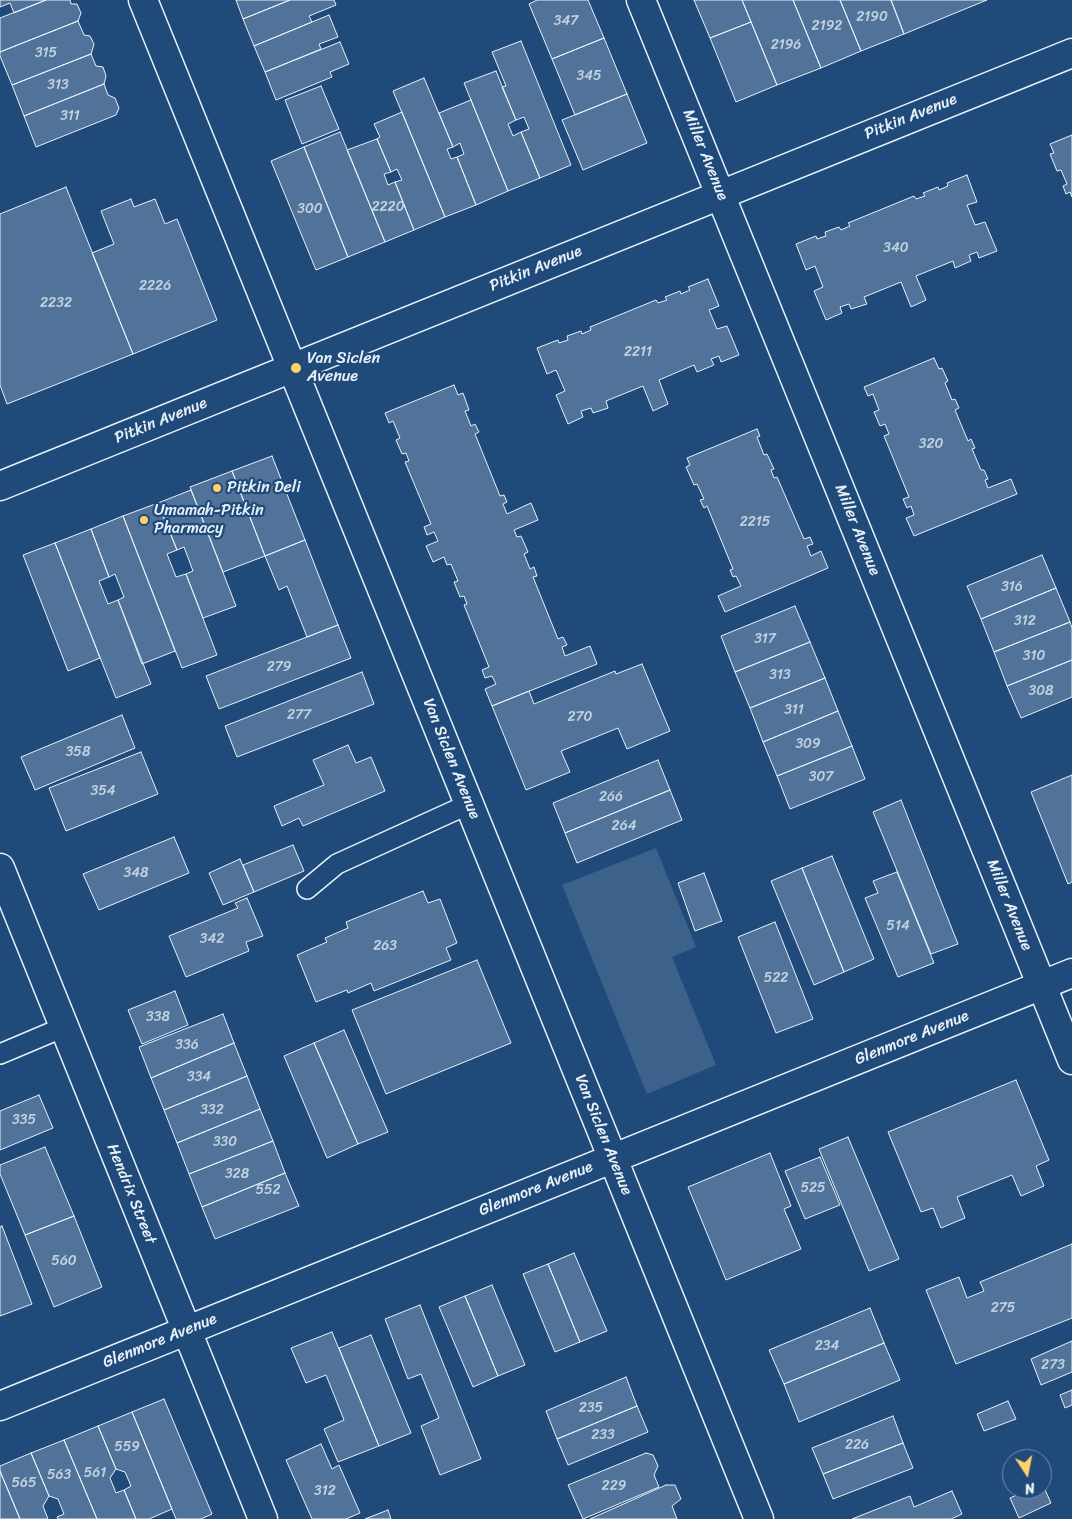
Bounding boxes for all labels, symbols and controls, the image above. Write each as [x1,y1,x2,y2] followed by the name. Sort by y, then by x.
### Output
[856,9,888,25] house number: 2190
[554,13,578,29] house number: 347
[812,18,842,34] house number: 2192
[771,37,801,53] house number: 2196
[35,45,57,61] house number: 315
[577,68,601,84] house number: 345
[47,77,69,93] house number: 313
[862,90,960,144] street label: Pitkin Avenue
[678,107,732,203] street label: Miller Avenue
[60,108,80,124] house number: 311
[371,199,405,215] house number: 2220
[297,201,323,217] house number: 300
[883,240,909,256] house number: 340
[487,242,585,296] street label: Pitkin Avenue
[139,278,171,294] house number: 2226
[40,295,72,311] house number: 2232
[624,344,652,360] house number: 2211
[307,349,380,387] place label: Van Siclen Avenue
[289,361,303,375] marker: Van Siclen Avenue
[112,394,210,448] street label: Pitkin Avenue
[919,436,943,452] house number: 320
[227,478,301,498] place label: Pitkin Deli
[211,482,223,494] marker: Pitkin Deli
[830,482,884,578] street label: Miller Avenue
[154,501,264,539] place label: Umamah-Pitkin Pharmacy
[138,514,150,526] marker: Umamah-Pitkin Pharmacy
[740,514,770,530] house number: 2215
[1001,579,1023,595] house number: 316
[1014,613,1036,629] house number: 312
[754,631,776,647] house number: 317
[1023,648,1045,664] house number: 310
[267,659,291,675] house number: 279
[769,667,791,683] house number: 313
[1029,683,1053,699] house number: 308
[418,696,484,822] street label: Van Siclen Avenue
[784,702,804,718] house number: 311
[287,707,311,723] house number: 277
[568,709,592,725] house number: 270
[795,736,821,752] house number: 309
[66,744,90,760] house number: 358
[809,769,833,785] house number: 307
[91,783,115,799] house number: 354
[599,789,623,805] house number: 266
[612,818,636,834] house number: 264
[982,857,1036,953] street label: Miller Avenue
[124,865,148,881] house number: 348
[886,918,910,934] house number: 514
[200,931,224,947] house number: 342
[373,938,397,954] house number: 263
[764,970,788,986] house number: 522
[852,1006,972,1070] street label: Glenmore Avenue
[146,1009,170,1025] house number: 338
[175,1037,199,1053] house number: 336
[187,1069,211,1085] house number: 334
[570,1072,636,1198] street label: Van Siclen Avenue
[200,1102,224,1118] house number: 332
[12,1112,36,1128] house number: 335
[213,1134,237,1150] house number: 330
[102,1141,160,1247] street label: Hendrix Street
[476,1157,596,1221] street label: Glenmore Avenue
[225,1166,249,1182] house number: 328
[800,1180,826,1196] house number: 525
[255,1182,281,1198] house number: 552
[51,1253,77,1269] house number: 560
[991,1300,1015,1316] house number: 275
[100,1309,220,1373] street label: Glenmore Avenue
[815,1338,839,1354] house number: 234
[1041,1357,1065,1373] house number: 273
[579,1400,603,1416] house number: 235
[591,1427,615,1443] house number: 233
[845,1437,869,1453] house number: 226
[114,1439,140,1455] house number: 559
[1002,1449,1052,1499] north arrow
[84,1465,106,1481] house number: 561
[47,1467,71,1483] house number: 563
[11,1475,37,1491] house number: 565
[1023,1475,1037,1501] text: N
[602,1478,626,1494] house number: 229
[314,1483,336,1499] house number: 312

